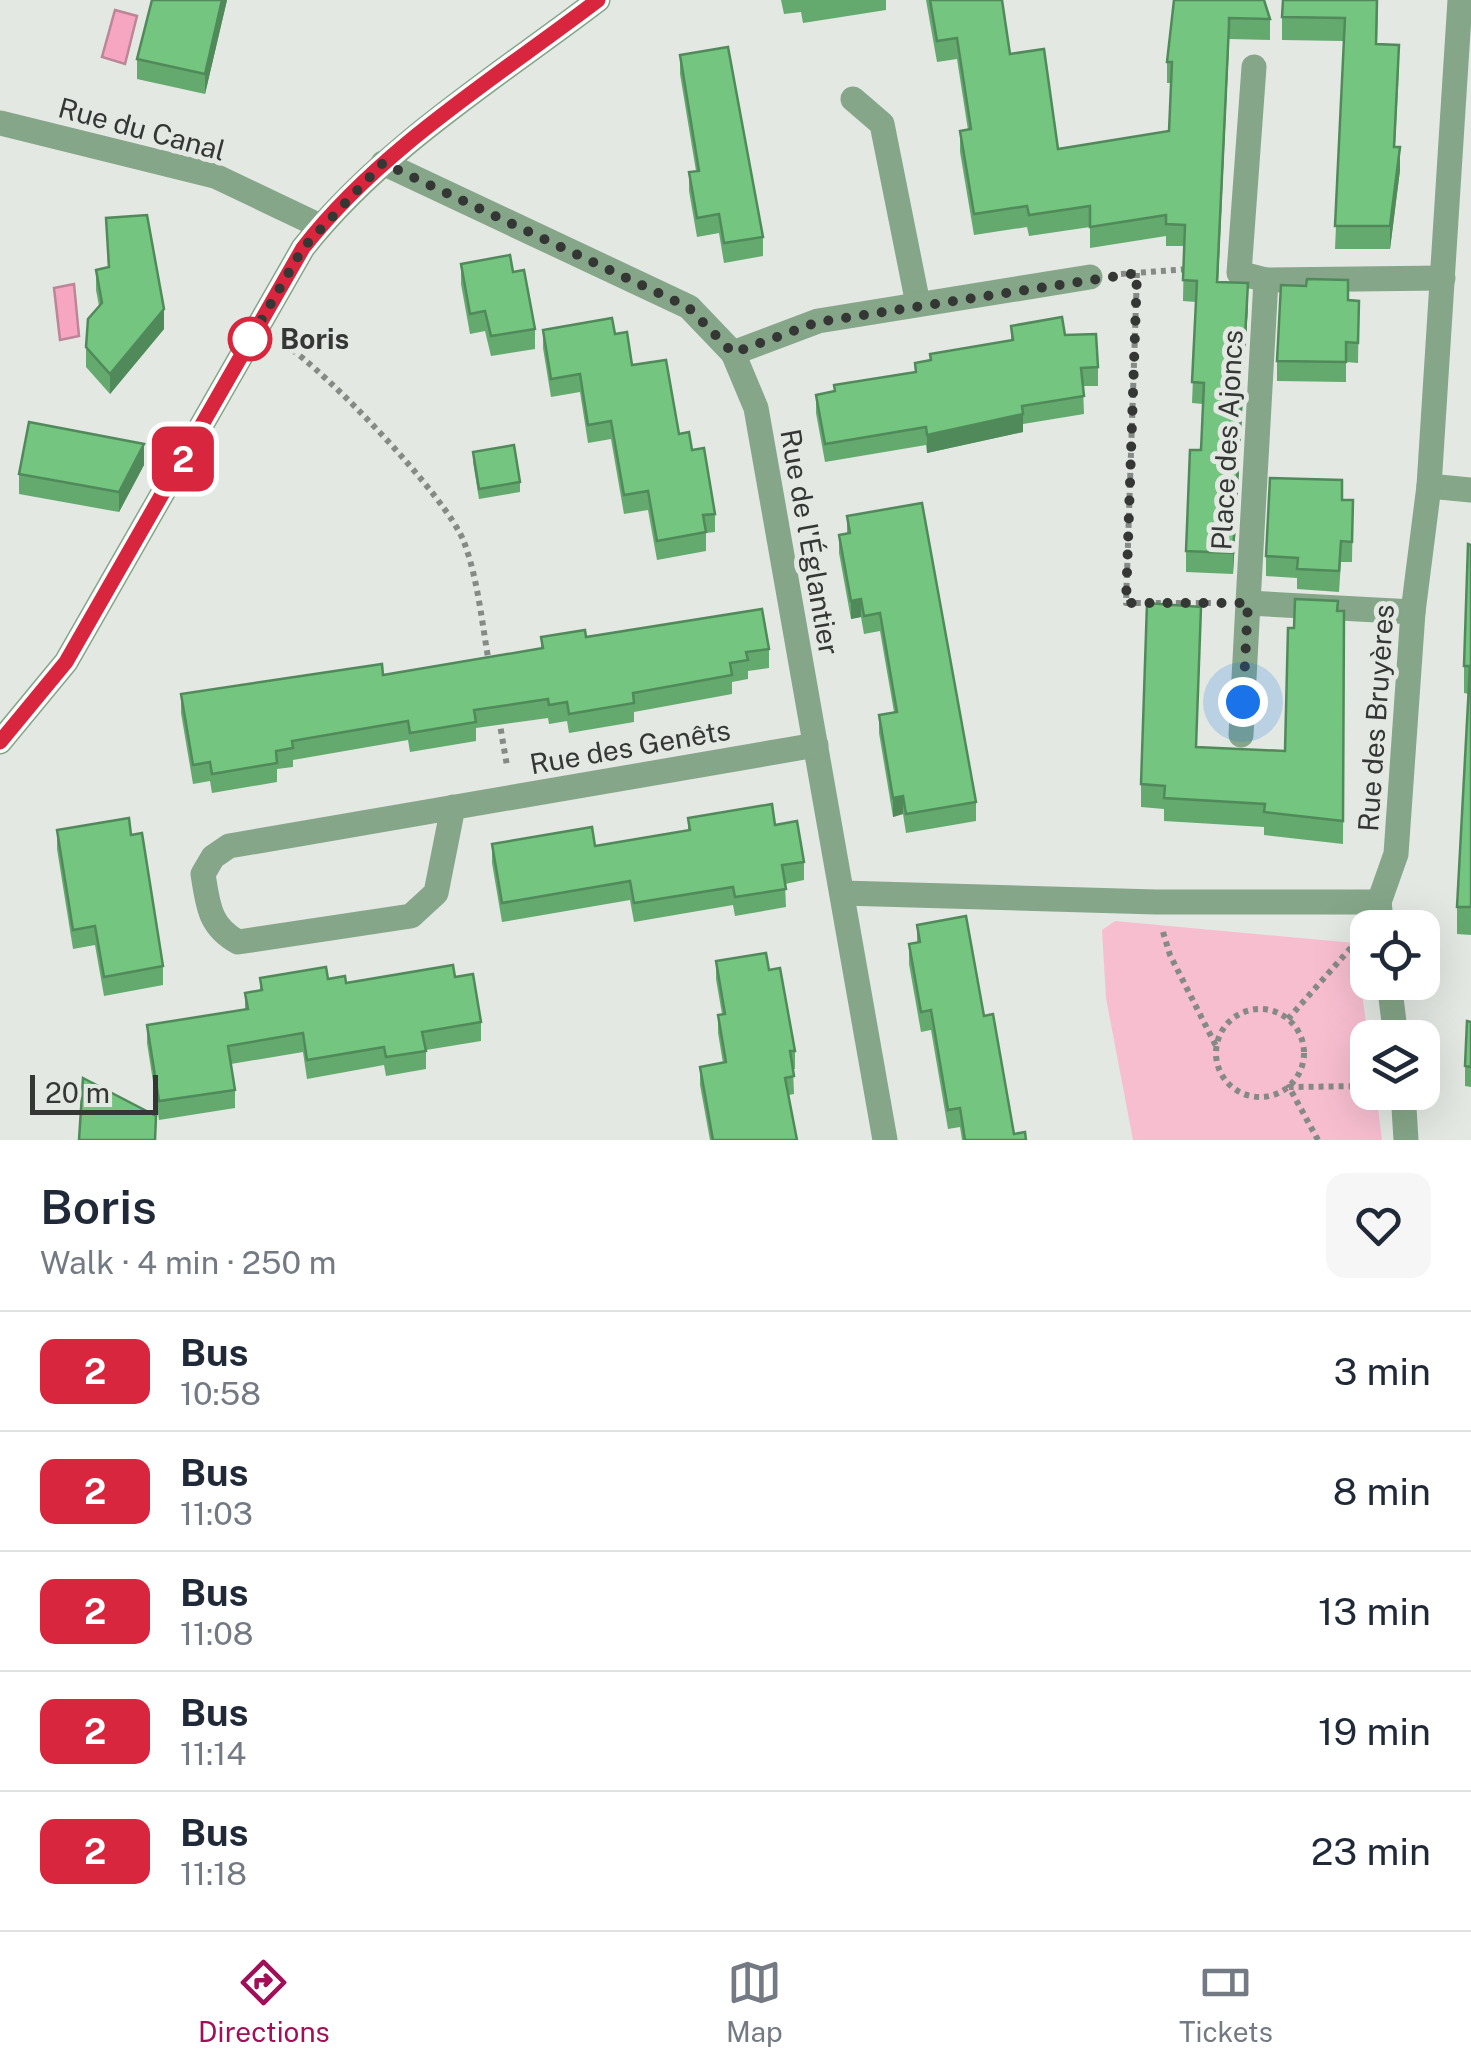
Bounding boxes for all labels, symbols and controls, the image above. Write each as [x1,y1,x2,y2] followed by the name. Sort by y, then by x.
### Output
[55,90,229,167] street label: Rue du Canal
[229,318,271,360] marker: Boris
[280,322,349,355] place label: Boris
[1204,329,1249,551] street label: Place des Ajoncs
[150,426,216,492] line badge: 2
[774,426,847,657] street label: Rue de l'Églantier
[172,439,194,480] text: 2
[1351,603,1400,833] street label: Rue des Bruyères
[1218,677,1268,727] your location
[527,713,733,780] street label: Rue des Genêts
[1350,910,1440,1110] map controls
[1350,910,1440,1000] button: locate
[1350,1020,1440,1110] button: layers
[30,1070,158,1114] scale bar
[45,1076,110,1109] text: 20 m
[1326,1173,1431,1278] button: heart
[40,1178,157,1235] text: Boris
[40,1244,336,1281] text: Walk · 4 min · 250 m
[180,1330,249,1375] text: Bus
[1333,1349,1431,1394] text: 3 min
[84,1351,106,1392] text: 2
[180,1375,261,1412] text: 10:58
[180,1450,249,1495] text: Bus
[1333,1469,1431,1514] text: 8 min
[84,1471,106,1512] text: 2
[180,1495,253,1532] text: 11:03
[180,1570,249,1615] text: Bus
[1318,1589,1431,1634] text: 13 min
[84,1591,106,1632] text: 2
[180,1615,253,1652] text: 11:08
[180,1690,249,1735] text: Bus
[1318,1709,1431,1754] text: 19 min
[84,1711,106,1752] text: 2
[180,1735,246,1772] text: 11:14
[180,1810,249,1855] text: Bus
[1311,1829,1431,1874] text: 23 min
[84,1831,106,1872] text: 2
[180,1855,247,1892] text: 11:18
[198,1955,330,2048] tab: Directions
[726,1955,783,2048] tab: Map
[1179,1955,1273,2048] tab: Tickets

